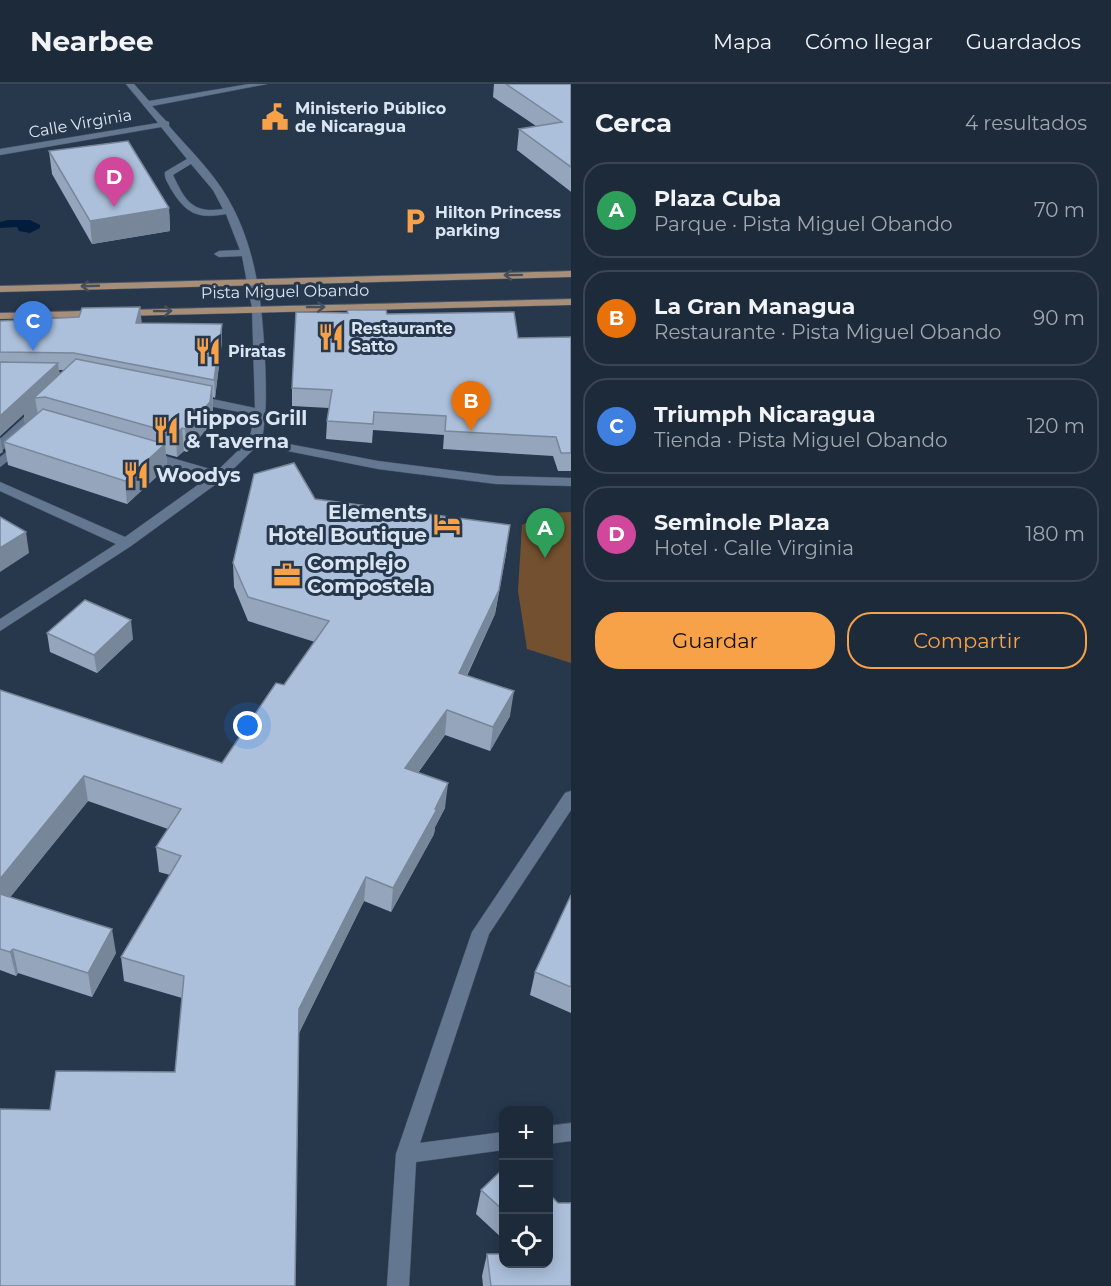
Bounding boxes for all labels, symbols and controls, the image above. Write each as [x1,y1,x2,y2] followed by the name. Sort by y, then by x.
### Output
[30,24,154,58] text: Nearbee
[713,29,772,54] text: Mapa
[805,29,933,54] text: Cómo llegar
[966,29,1081,54] text: Guardados
[295,99,446,136] place label: Ministerio Público de Nicaragua
[260,102,290,132] public building icon: Ministerio Público de Nicaragua
[27,105,133,142] street label: Calle Virginia
[595,107,672,139] text: Cerca
[965,111,1087,135] text: 4 resultados
[94,158,134,207] pin: D
[654,185,781,212] text: Plaza Cuba
[609,198,624,222] text: A
[1034,198,1085,222] text: 70 m
[435,203,562,240] place label: Hilton Princess parking
[400,206,430,236] parking icon: Hilton Princess parking
[654,212,953,236] text: Parque · Pista Miguel Obando
[503,270,523,281] one-way arrow
[80,281,100,292] one-way arrow
[201,281,369,302] street label: Pista Miguel Obando
[654,293,855,320] text: La Gran Managua
[305,301,325,313] one-way arrow
[14,302,52,351] pin: C
[153,305,173,317] one-way arrow
[609,306,624,330] text: B
[1033,306,1085,330] text: 90 m
[351,319,453,356] place label: Restaurante Satto
[654,320,1001,344] text: Restaurante · Pista Miguel Obando
[316,322,346,352] restaurant icon: Restaurante Satto
[193,336,223,366] restaurant icon: Piratas
[228,342,286,361] place label: Piratas
[452,382,490,431] pin: B
[654,401,876,428] text: Triumph Nicaragua
[186,406,307,453] place label: Hippos Grill & Taverna
[609,414,624,438] text: C
[1027,414,1085,438] text: 120 m
[151,415,181,445] restaurant icon: Hippos Grill & Taverna
[654,428,948,452] text: Tienda · Pista Miguel Obando
[121,460,151,490] restaurant icon: Woodys
[156,463,241,487] place label: Woodys
[268,500,427,547] place label: Elements Hotel Boutique
[526,508,564,558] pin: A
[432,509,462,539] hotel icon: Elements Hotel Boutique
[654,509,830,536] text: Seminole Plaza
[608,522,625,546] text: D
[1025,522,1085,546] text: 180 m
[654,536,854,560] text: Hotel · Calle Virginia
[307,551,432,598] place label: Complejo Compostela
[272,560,302,590] office icon: Complejo Compostela
[595,612,835,669] button: Guardar
[847,612,1087,669] button: Compartir
[233,711,262,740] your location
[499,1106,553,1268] map controls
[499,1106,553,1160] button: +
[499,1160,553,1214] button: −
[499,1214,553,1268] button: locate

